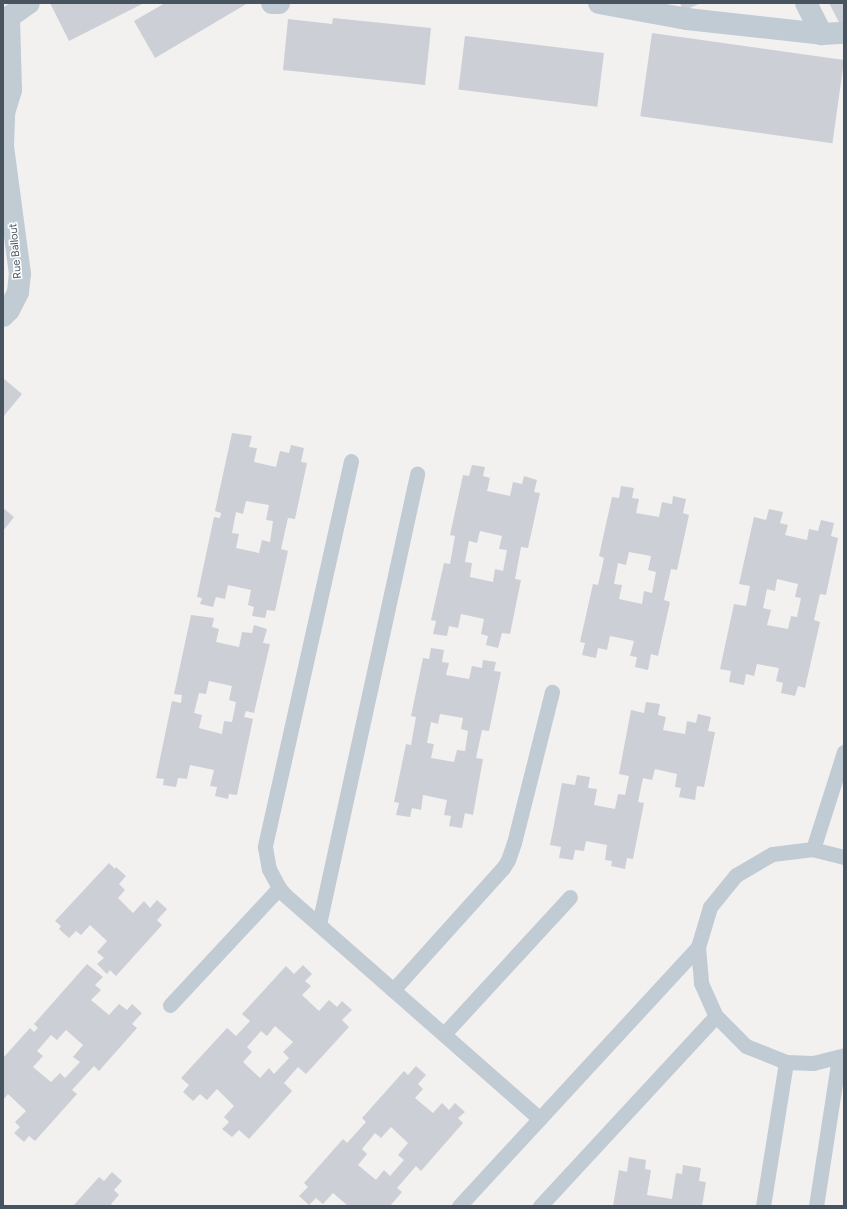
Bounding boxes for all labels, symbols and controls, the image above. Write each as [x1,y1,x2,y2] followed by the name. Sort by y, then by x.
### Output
[7,223,25,279] street label: Rue Ballout

